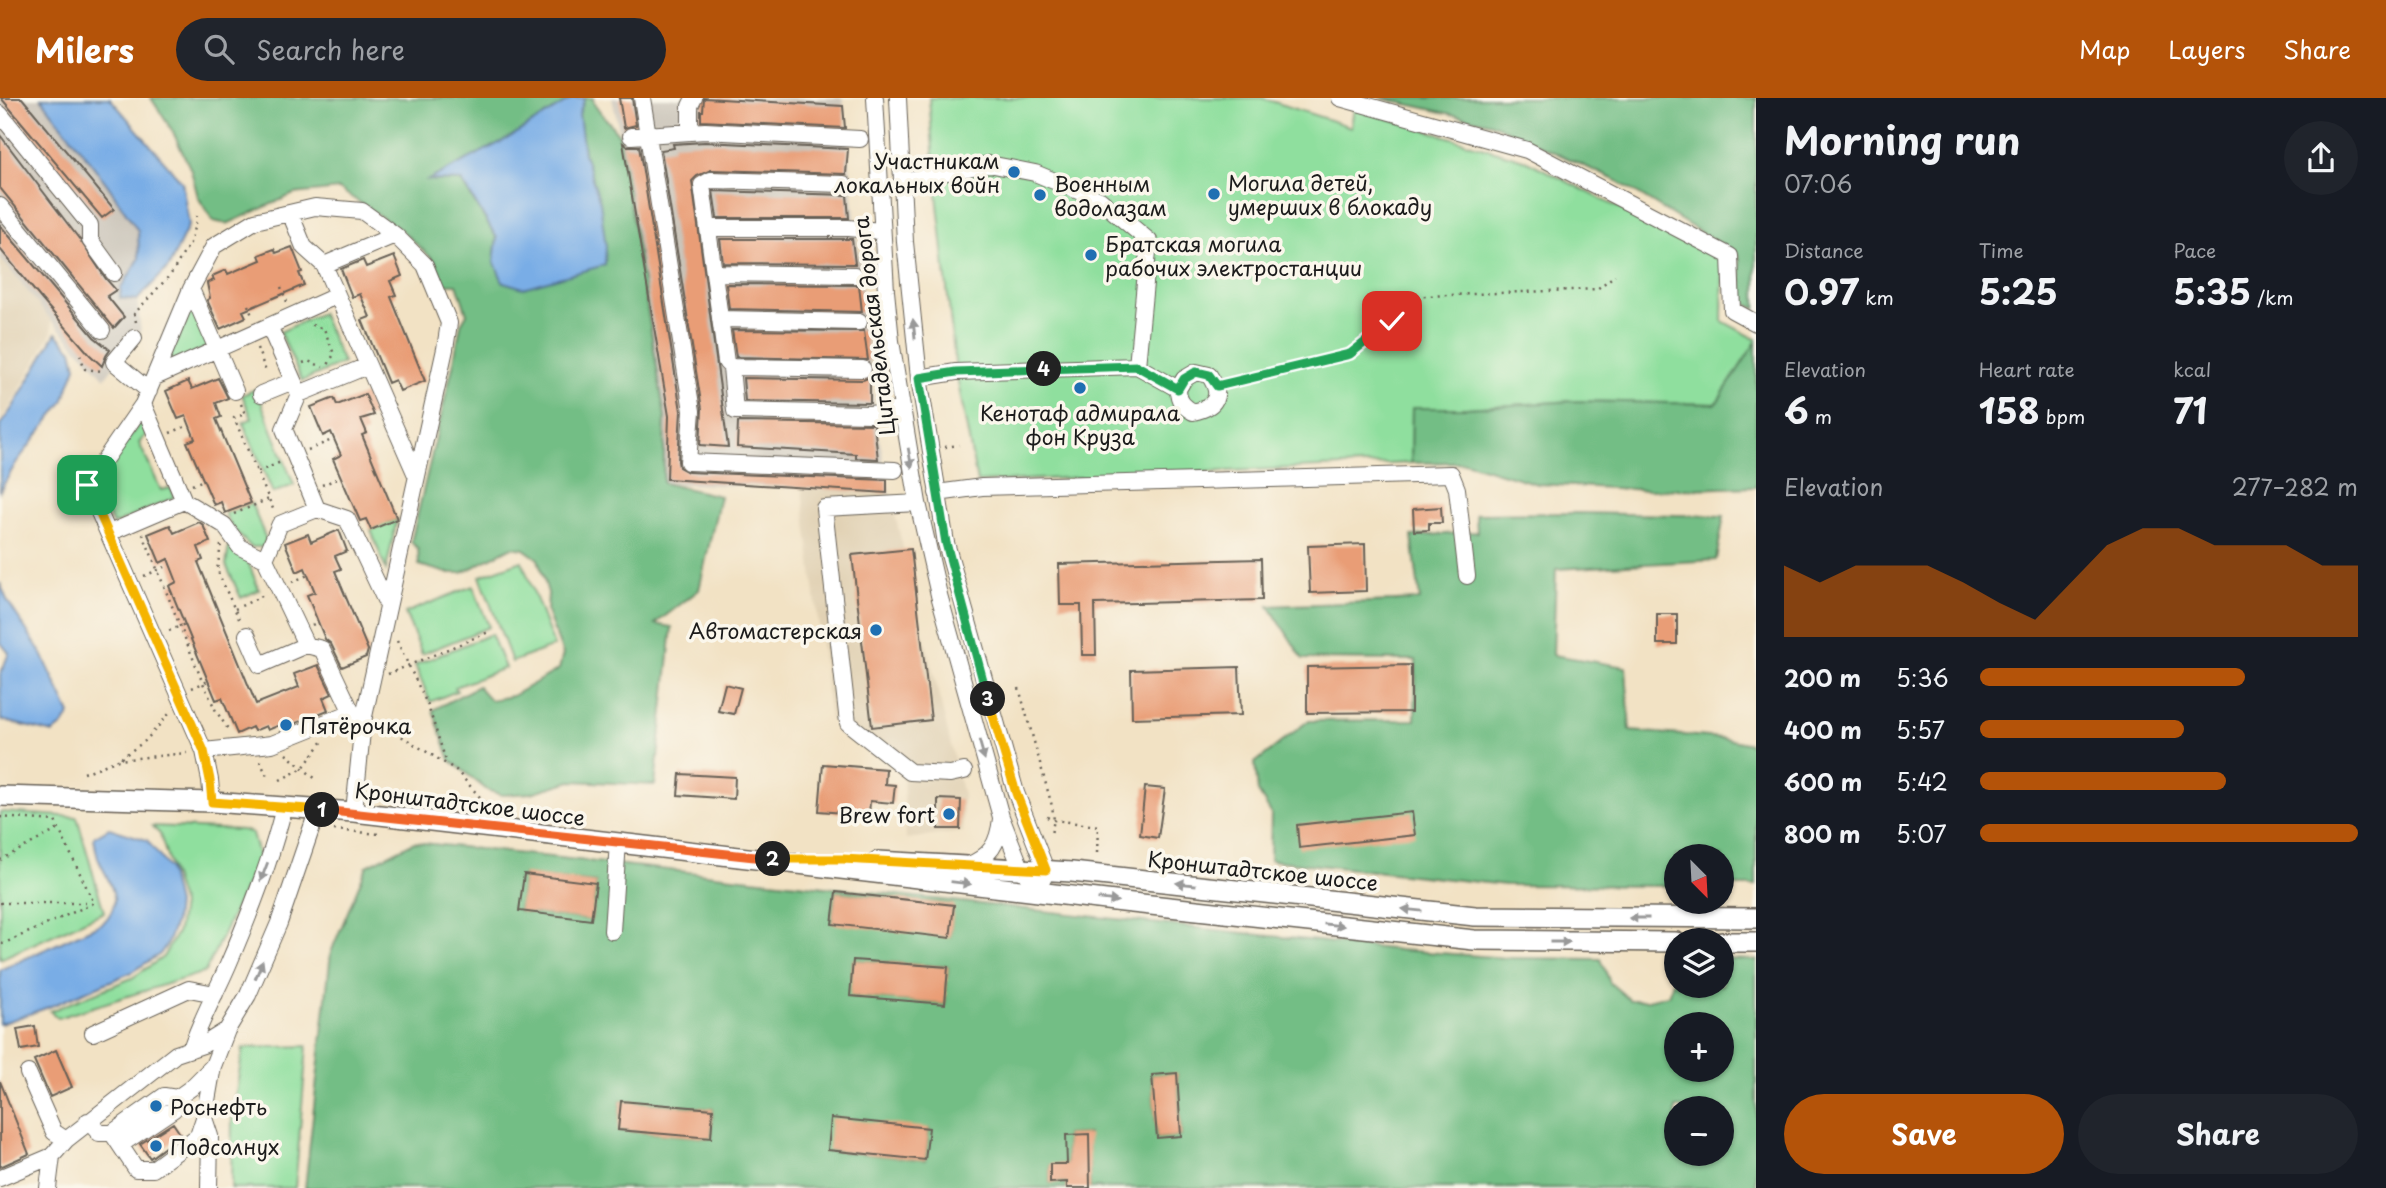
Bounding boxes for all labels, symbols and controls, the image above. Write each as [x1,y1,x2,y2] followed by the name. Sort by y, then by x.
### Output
[176,18,666,81] search box
[35,24,134,74] text: Milers
[200,30,238,68] icon: search
[256,30,405,69] text: Search here
[2079,31,2130,67] text: Map
[2168,31,2245,67] text: Layers
[2283,31,2351,67] text: Share
[1784,111,2020,168] text: Morning run
[2284,121,2358,195] button: share
[834,144,1000,200] place label: Участникам локальных войн
[1006,164,1022,180] marker: Участникам локальных войн
[1228,166,1432,222] place label: Могила детей, умерших в блокаду
[1784,166,1852,201] text: 07:06
[1054,167,1167,223] place label: Военным водолазам
[1206,186,1222,202] marker: Могила детей, умерших в блокаду
[1032,187,1048,203] marker: Военным водолазам
[844,215,902,437] street label: Цитадельская дорога
[1105,227,1362,283] place label: Братская могила рабочих электростанции
[1784,236,1864,264] text: Distance
[1979,236,2024,264] text: Time
[2173,236,2216,264] text: Pace
[1083,247,1099,263] marker: Братская могила рабочих электростанции
[1784,264,1859,317] text: 0.97
[1979,264,2058,317] text: 5:25
[2173,264,2251,317] text: 5:35
[1859,283,1894,311] text: km
[2251,283,2294,311] text: /km
[1362,291,1422,351] pin
[1373,302,1411,340] icon: check
[908,318,919,340] one-way arrow
[1026,352,1062,386] pin: 4
[1037,354,1050,382] text: 4
[1784,355,1866,383] text: Elevation
[1979,355,2075,383] text: Heart rate
[2173,355,2211,383] text: kcal
[1072,380,1088,396] marker: Кенотаф адмирала фон Круза
[1784,383,1809,436] text: 6
[1979,383,2040,436] text: 158
[2173,383,2207,436] text: 71
[980,396,1181,452] place label: Кенотаф адмирала фон Круза
[1809,402,1832,430] text: m
[2040,402,2085,430] text: bpm
[905,447,916,469] one-way arrow
[57,455,117,515] pin
[68,466,106,504] icon: arrive
[1784,469,1883,504] text: Elevation
[2232,469,2358,504] text: 277–282 m
[689,614,862,646] place label: Автомастерская
[868,622,884,638] marker: Автомастерская
[1784,660,1861,695] text: 200 m
[1896,660,1949,695] text: 5:36
[970,682,1006,716] pin: 3
[981,684,994,712] text: 3
[300,709,412,741] place label: Пятёрочка
[1784,712,1862,747] text: 400 m
[1896,712,1945,747] text: 5:57
[278,717,294,733] marker: Пятёрочка
[978,740,988,761] one-way arrow
[1784,764,1862,799] text: 600 m
[1896,764,1948,799] text: 5:42
[353,773,587,833] street label: Кронштадтское шоссе
[304,792,340,828] pin: 1
[317,795,326,823] text: 1
[839,798,935,830] place label: Brew fort
[941,806,957,822] marker: Brew fort
[1784,816,1861,851] text: 800 m
[1896,816,1947,851] text: 5:07
[756,842,790,876] pin: 2
[1146,842,1380,898] street label: Кронштадтское шоссе
[766,844,779,872] text: 2
[1664,844,1734,914] north arrow
[1664,844,1734,1166] map controls
[259,862,270,883] one-way arrow
[950,877,972,888] one-way arrow
[1174,879,1196,890] one-way arrow
[1097,894,1119,905] one-way arrow
[1400,904,1422,915] one-way arrow
[1628,912,1650,924] one-way arrow
[1323,920,1345,931] one-way arrow
[1664,928,1734,998] button: layers
[1550,936,1572,947] one-way arrow
[253,960,265,980] one-way arrow
[1664,1012,1734,1082] button: +
[170,1090,267,1122] place label: Роснефть
[1784,1094,2064,1174] button: Save
[2078,1094,2358,1174] button: Share
[1664,1096,1734,1166] button: −
[148,1098,164,1114] marker: Роснефть
[170,1130,279,1162] place label: Подсолнух
[148,1138,164,1154] marker: Подсолнух

